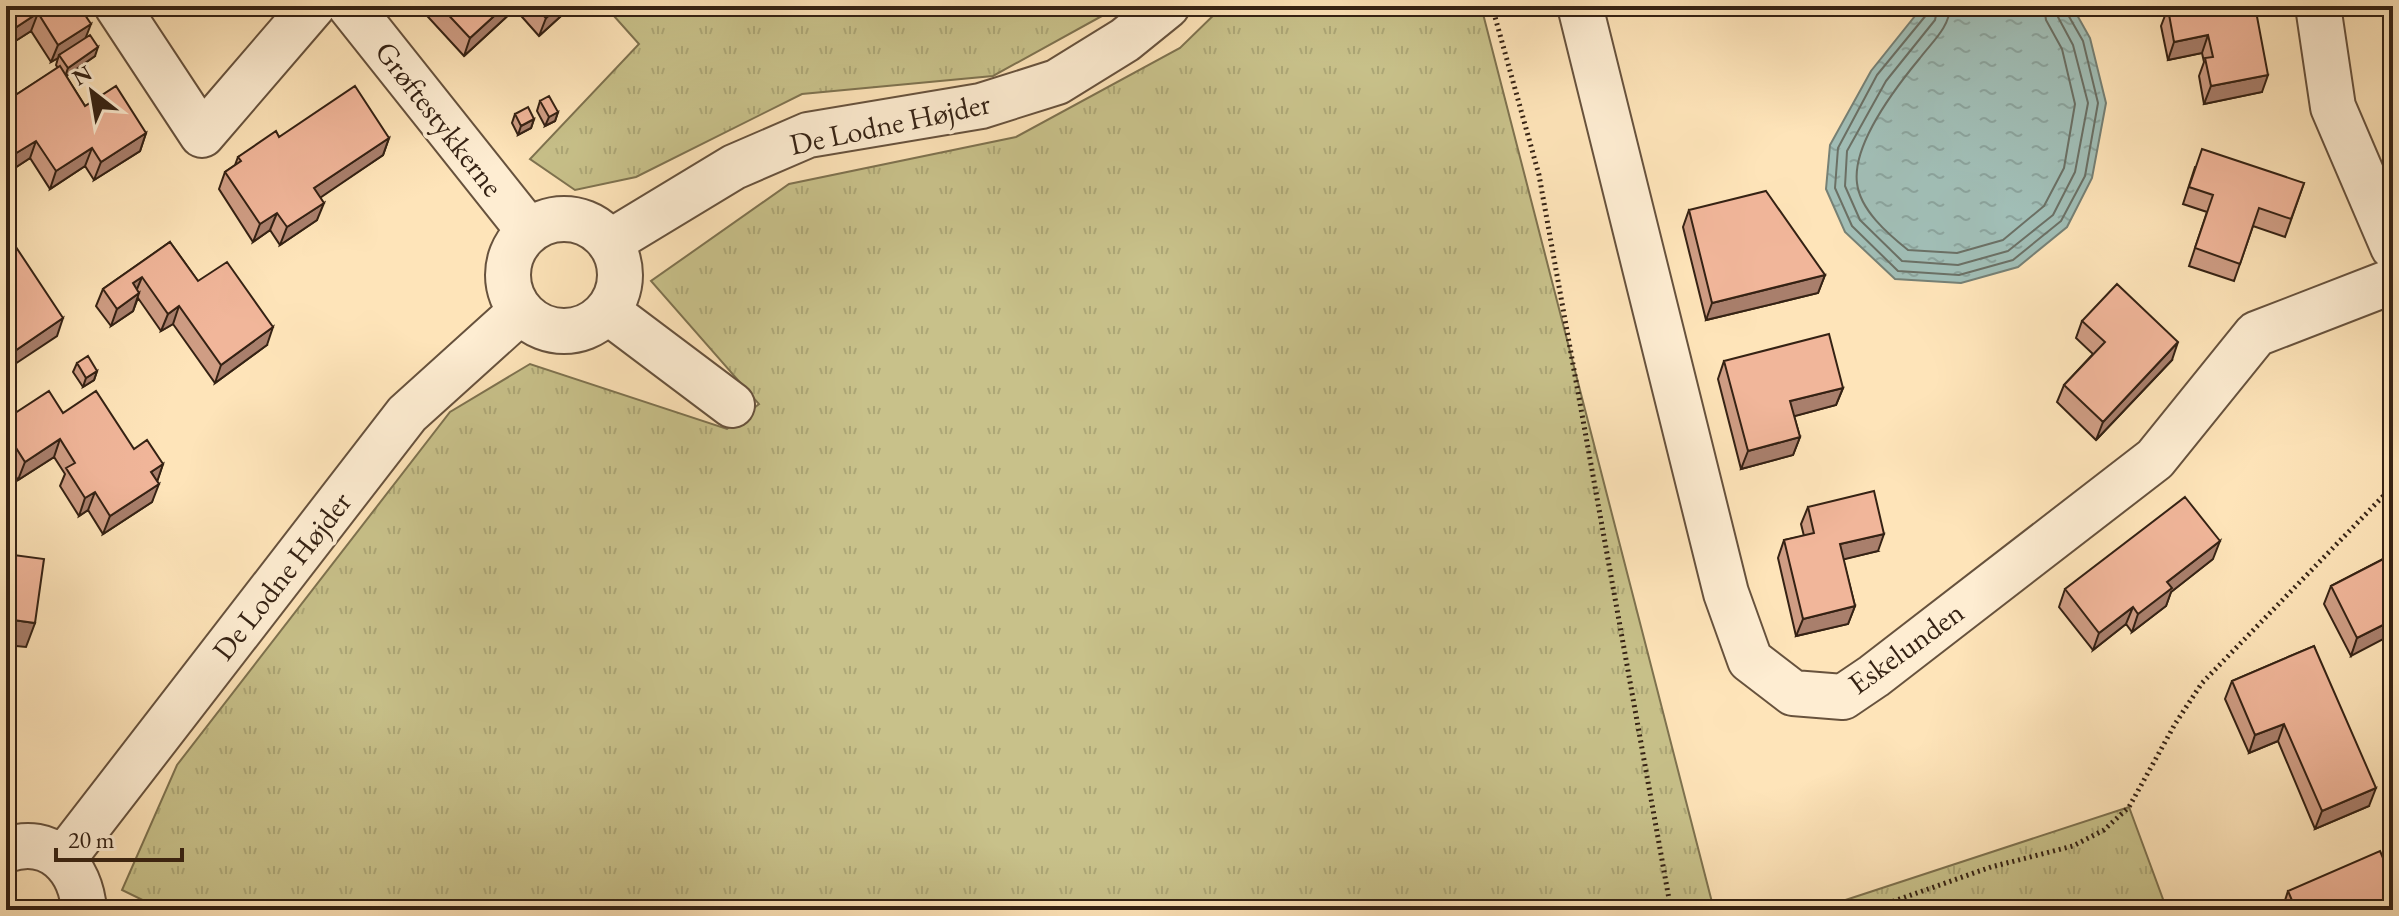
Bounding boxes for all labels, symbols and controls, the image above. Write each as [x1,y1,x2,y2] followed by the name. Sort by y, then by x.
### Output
[367,33,512,204] street label: Grøftestykkerne
[52,52,132,132] north arrow
[67,58,97,92] text: N
[786,83,994,164] street label: De Lodne Højder
[203,483,360,668] street label: De Lodne Højder
[1840,592,1971,703] street label: Eskelunden
[56,812,182,862] scale bar
[68,824,115,855] text: 20 m

